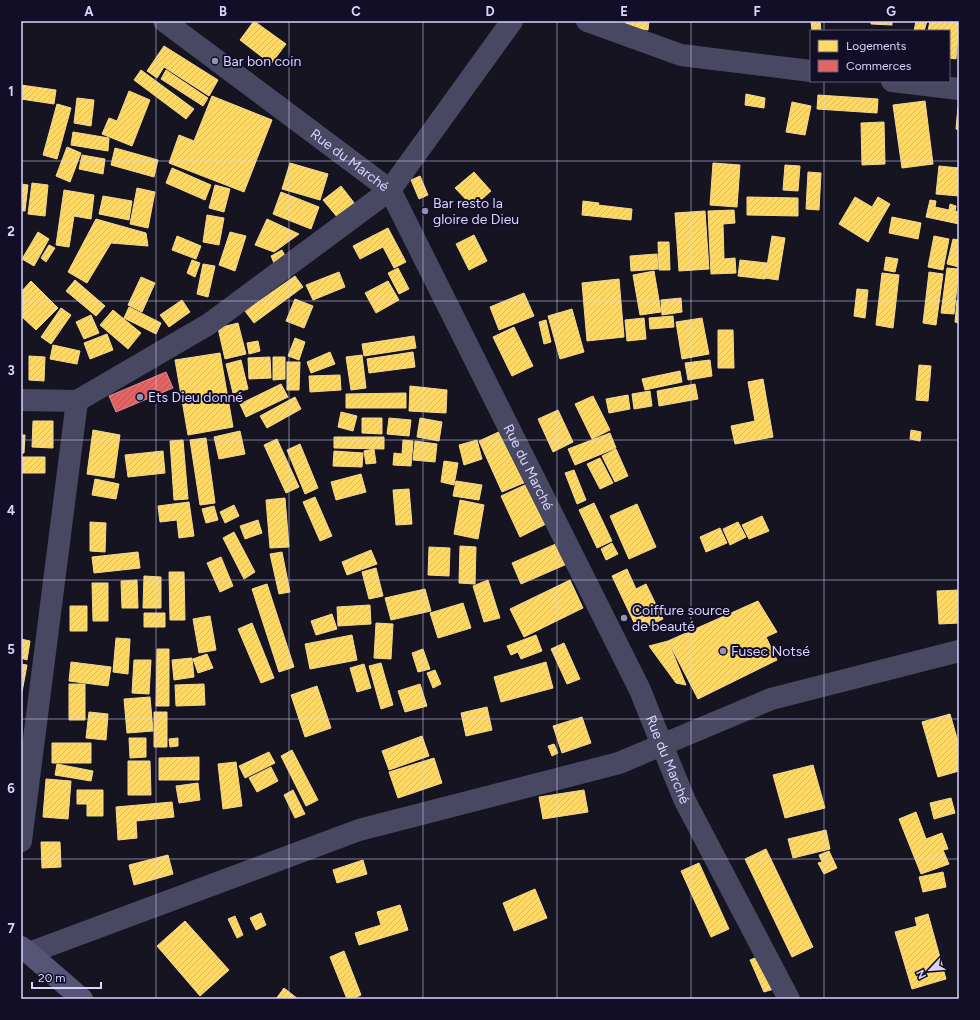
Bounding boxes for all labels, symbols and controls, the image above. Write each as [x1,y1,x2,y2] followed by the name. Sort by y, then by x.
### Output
[84,4,94,19] text: A
[219,4,227,19] text: B
[351,4,361,19] text: C
[485,4,495,19] text: D
[620,4,628,19] text: E
[753,4,761,19] text: F
[886,4,896,19] text: G
[810,30,950,82] legend
[846,39,907,53] text: Logements
[223,53,301,70] place label: Bar bon coin
[210,56,220,66] marker: Bar bon coin
[846,59,912,73] text: Commerces
[8,84,14,99] text: 1
[307,125,393,195] street label: Rue du Marché
[433,195,519,228] place label: Bar resto la gloire de Dieu
[420,206,430,216] marker: Bar resto la gloire de Dieu
[7,224,15,239] text: 2
[7,363,15,378] text: 3
[148,389,243,406] place label: Ets Dieu donné
[135,392,145,402] marker: Ets Dieu donné
[500,421,557,513] street label: Rue du Marché
[7,503,15,518] text: 4
[632,602,730,635] place label: Coiffure source de beauté
[619,613,629,623] marker: Coiffure source de beauté
[7,642,15,657] text: 5
[731,643,810,660] place label: Fusec Notsé
[718,646,728,656] marker: Fusec Notsé
[642,713,694,806] street label: Rue du Marché
[7,781,15,796] text: 6
[7,921,15,936] text: 7
[910,950,950,990] north arrow
[32,964,101,990] scale bar
[914,967,929,981] text: N
[38,971,66,985] text: 20 m

